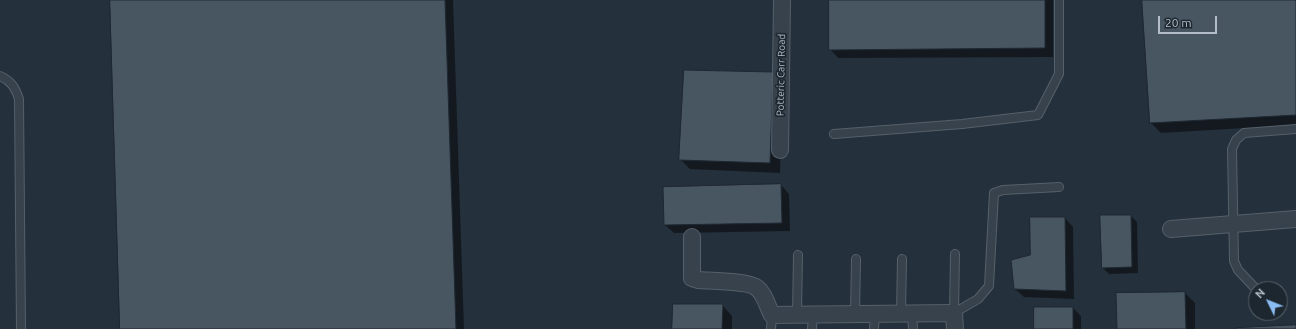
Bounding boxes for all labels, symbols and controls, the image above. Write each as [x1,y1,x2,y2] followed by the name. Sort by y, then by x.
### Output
[1160,8,1219,34] scale bar
[1165,16,1192,29] text: 20 m
[774,34,788,116] street label: Potteric Carr Road
[1248,281,1288,321] north arrow
[1253,286,1267,301] text: N

